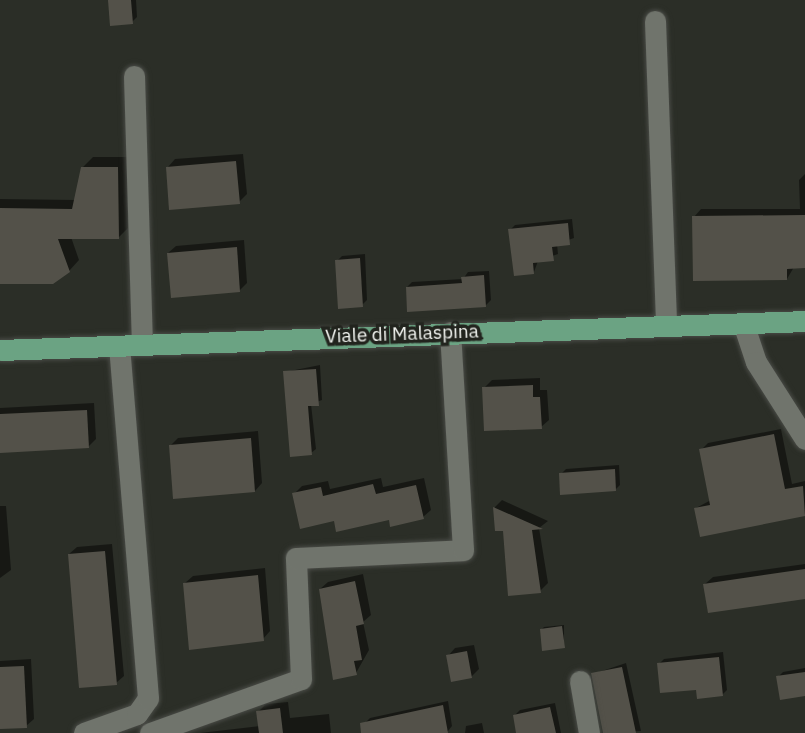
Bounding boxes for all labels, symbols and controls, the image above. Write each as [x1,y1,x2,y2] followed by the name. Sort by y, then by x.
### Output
[325,320,479,348] street label: Viale di Malaspina

